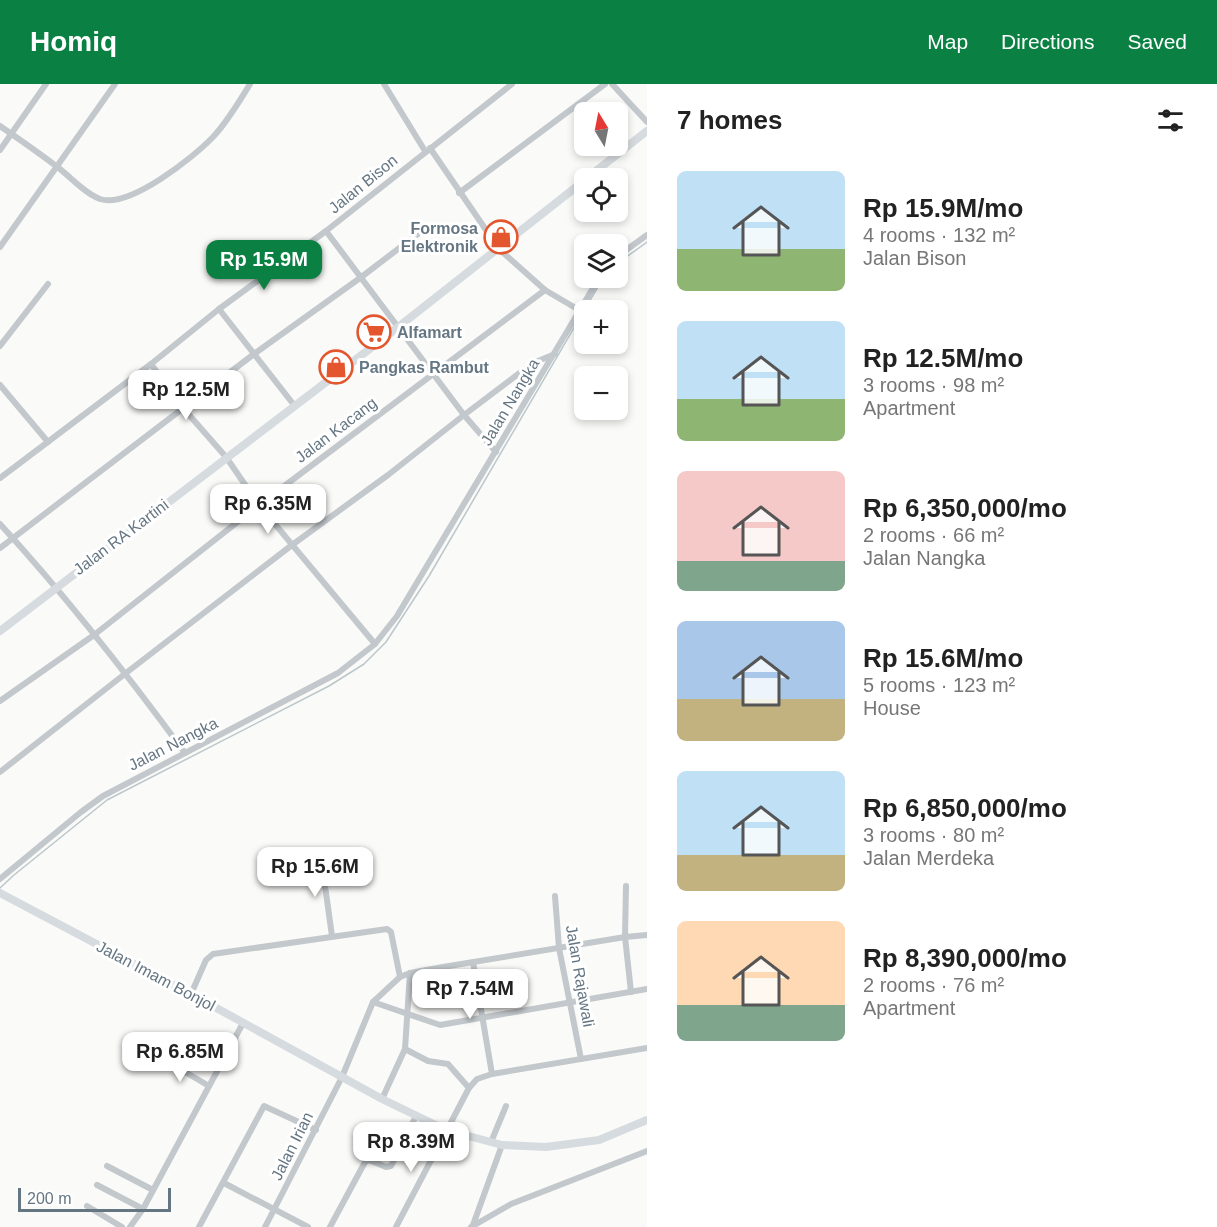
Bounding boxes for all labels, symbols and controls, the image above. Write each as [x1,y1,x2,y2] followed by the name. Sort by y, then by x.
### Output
[30,26,117,57] text: Homiq
[927,30,968,53] text: Map
[1001,30,1094,53] text: Directions
[1127,30,1187,53] text: Saved
[574,102,628,156] north arrow
[574,102,628,420] map controls
[1154,104,1187,137] icon: filters
[677,105,783,135] text: 7 homes
[326,151,400,217] street label: Jalan Bison
[574,168,628,222] button: locate
[863,193,1023,223] text: Rp 15.9M/mo
[725,195,797,267] icon: home
[483,219,519,255] shop icon: Formosa Elektronik
[401,220,478,255] place label: Formosa Elektronik
[863,224,1015,246] text: 4 rooms · 132 m²
[574,234,628,288] button: layers
[202,240,326,291] pin: Rp 15.9M
[863,247,966,269] text: Jalan Bison
[220,248,308,270] text: Rp 15.9M
[574,300,628,354] button: +
[356,314,392,350] supermarket icon: Alfamart
[397,324,463,341] place label: Alfamart
[863,343,1023,373] text: Rp 12.5M/mo
[725,345,797,417] icon: home
[318,349,354,385] shop icon: Pangkas Rambut
[478,356,543,448] street label: Jalan Nangka
[359,359,489,376] place label: Pangkas Rambut
[574,366,628,420] button: −
[124,370,248,421] pin: Rp 12.5M
[863,374,1004,396] text: 3 rooms · 98 m²
[142,378,230,400] text: Rp 12.5M
[292,394,380,466] street label: Jalan Kacang
[863,397,955,419] text: Apartment
[206,484,330,535] pin: Rp 6.35M
[224,492,312,514] text: Rp 6.35M
[863,493,1067,523] text: Rp 6,350,000/mo
[725,495,797,567] icon: home
[70,496,172,578] street label: Jalan RA Kartini
[863,524,1004,546] text: 2 rooms · 66 m²
[863,547,985,569] text: Jalan Nangka
[863,643,1023,673] text: Rp 15.6M/mo
[725,645,797,717] icon: home
[863,674,1015,696] text: 5 rooms · 123 m²
[863,697,921,719] text: House
[126,714,221,774] street label: Jalan Nangka
[863,793,1067,823] text: Rp 6,850,000/mo
[725,795,797,867] icon: home
[863,824,1004,846] text: 3 rooms · 80 m²
[253,847,377,898] pin: Rp 15.6M
[863,847,994,869] text: Jalan Merdeka
[271,855,359,877] text: Rp 15.6M
[563,924,597,1028] street label: Jalan Rajawali
[94,938,218,1014] street label: Jalan Imam Bonjol
[863,943,1067,973] text: Rp 8,390,000/mo
[725,945,797,1017] icon: home
[408,969,532,1020] pin: Rp 7.54M
[863,974,1004,996] text: 2 rooms · 76 m²
[426,977,514,999] text: Rp 7.54M
[863,997,955,1019] text: Apartment
[118,1032,242,1083] pin: Rp 6.85M
[136,1040,224,1062] text: Rp 6.85M
[268,1109,316,1183] street label: Jalan Irian
[349,1122,473,1173] pin: Rp 8.39M
[367,1130,455,1152] text: Rp 8.39M
[18,1185,171,1212] scale bar
[27,1190,71,1207] text: 200 m

